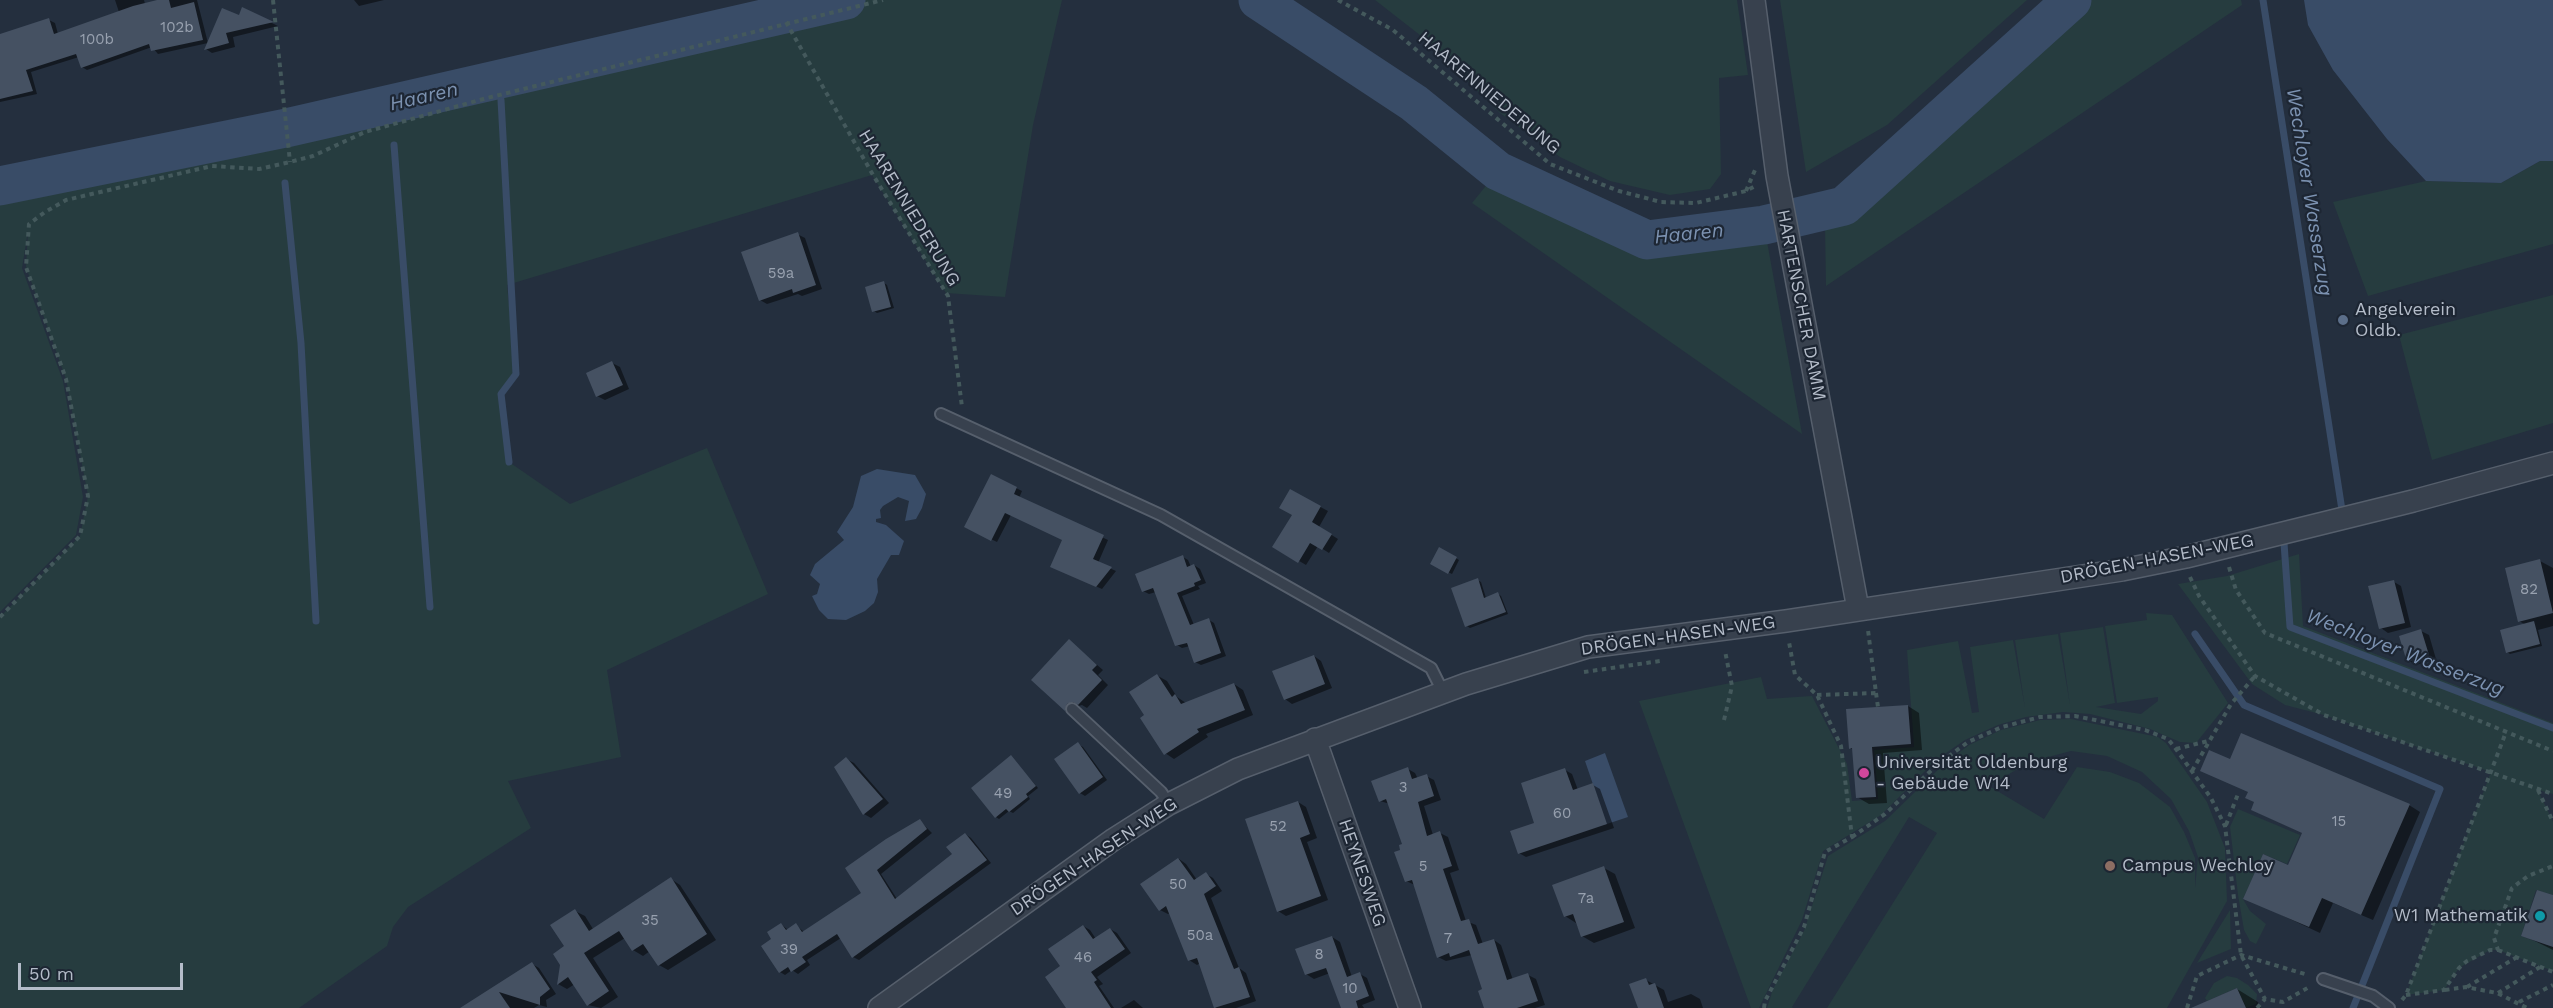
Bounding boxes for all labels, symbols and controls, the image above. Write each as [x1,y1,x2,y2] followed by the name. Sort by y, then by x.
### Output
[160,19,194,37] house number: 102b
[1413,27,1565,159] street label: HAARENNIEDERUNG
[80,31,114,49] house number: 100b
[387,77,461,117] water label: Haaren
[2281,86,2337,298] water label: Wechloyer Wasserzug
[854,126,964,290] street label: HAARENNIEDERUNG
[1772,208,1830,402] street label: HARTENSCHER DAMM
[1653,218,1725,250] water label: Haaren
[768,265,794,283] house number: 59a
[2355,299,2456,342] place label: Angelverein Oldb.
[2336,313,2350,327] marker: Angelverein Oldb.
[2058,530,2256,588] street label: DRÖGEN-HASEN-WEG
[2520,581,2538,599] house number: 82
[2302,604,2508,702] water label: Wechloyer Wasserzug
[1579,612,1777,660] street label: DRÖGEN-HASEN-WEG
[1876,752,2067,795] place label: Universität Oldenburg - Gebäude W14
[1857,766,1871,780] marker: Universität Oldenburg - Gebäude W14
[1399,779,1407,797] house number: 3
[994,785,1012,803] house number: 49
[1007,793,1181,921] street label: DRÖGEN-HASEN-WEG
[1553,805,1571,823] house number: 60
[2332,813,2346,831] house number: 15
[1334,816,1390,930] street label: HEYNESWEG
[1269,818,1287,836] house number: 52
[2122,855,2273,877] place label: Campus Wechloy
[1419,858,1427,876] house number: 5
[2103,859,2117,873] marker: Campus Wechloy
[1169,876,1187,894] house number: 50
[1578,890,1594,908] house number: 7a
[2394,905,2528,927] place label: W1 Mathematik
[2533,909,2547,923] marker: W1 Mathematik
[641,912,659,930] house number: 35
[1187,927,1213,945] house number: 50a
[1444,930,1452,948] house number: 7
[780,941,798,959] house number: 39
[1314,946,1324,964] house number: 8
[1074,949,1092,967] house number: 46
[21,951,186,989] scale bar
[29,963,74,984] text: 50 m
[1342,980,1358,998] house number: 10

